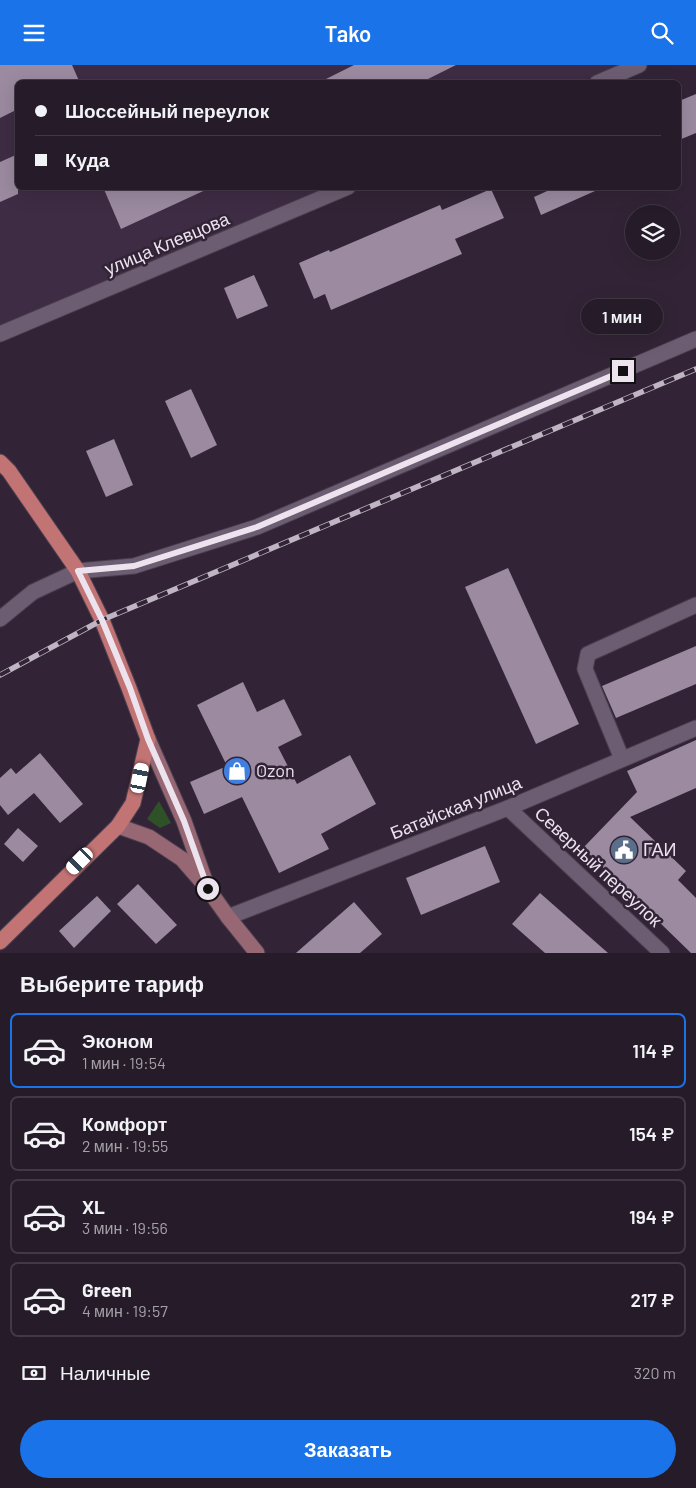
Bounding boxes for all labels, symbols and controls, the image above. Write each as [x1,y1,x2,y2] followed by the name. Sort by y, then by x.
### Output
[20,19,48,47] icon: menu
[648,19,676,47] icon: search
[325,20,371,46] text: Tako
[65,99,269,122] text: Шоссейный переулок
[65,148,109,171] text: Куда
[625,205,680,260] map controls
[625,205,680,260] button: layers
[101,207,233,279] street label: улица Клевцова
[582,299,664,333] callout: 1 мин
[602,307,642,326] text: 1 мин
[612,360,634,382] route end
[222,756,252,786] shop icon: Ozon
[256,759,295,781] place label: Ozon
[129,762,150,794] car
[387,770,525,843] street label: Батайская улица
[531,802,667,931] street label: Северный переулок
[609,835,639,865] public building icon: ГАИ
[643,838,677,860] place label: ГАИ
[64,845,95,877] car
[197,878,219,900] route start
[20,970,204,996] text: Выберите тариф
[22,1028,67,1073] icon: car
[82,1029,153,1052] text: Эконом
[632,1039,674,1062] text: 114 ₽
[82,1053,166,1072] text: 1 мин · 19:54
[22,1111,67,1156] icon: car
[82,1112,167,1135] text: Комфорт
[629,1122,674,1145] text: 154 ₽
[82,1136,168,1155] text: 2 мин · 19:55
[22,1194,67,1239] icon: car
[82,1195,105,1218] text: XL
[629,1205,674,1228] text: 194 ₽
[82,1218,168,1237] text: 3 мин · 19:56
[22,1277,67,1322] icon: car
[82,1278,132,1301] text: Green
[631,1288,674,1311] text: 217 ₽
[82,1301,168,1320] text: 4 мин · 19:57
[20,1359,48,1387] icon: cash
[60,1361,151,1384] text: Наличные
[634,1363,676,1382] text: 320 m
[20,1420,676,1478] button: Заказать

